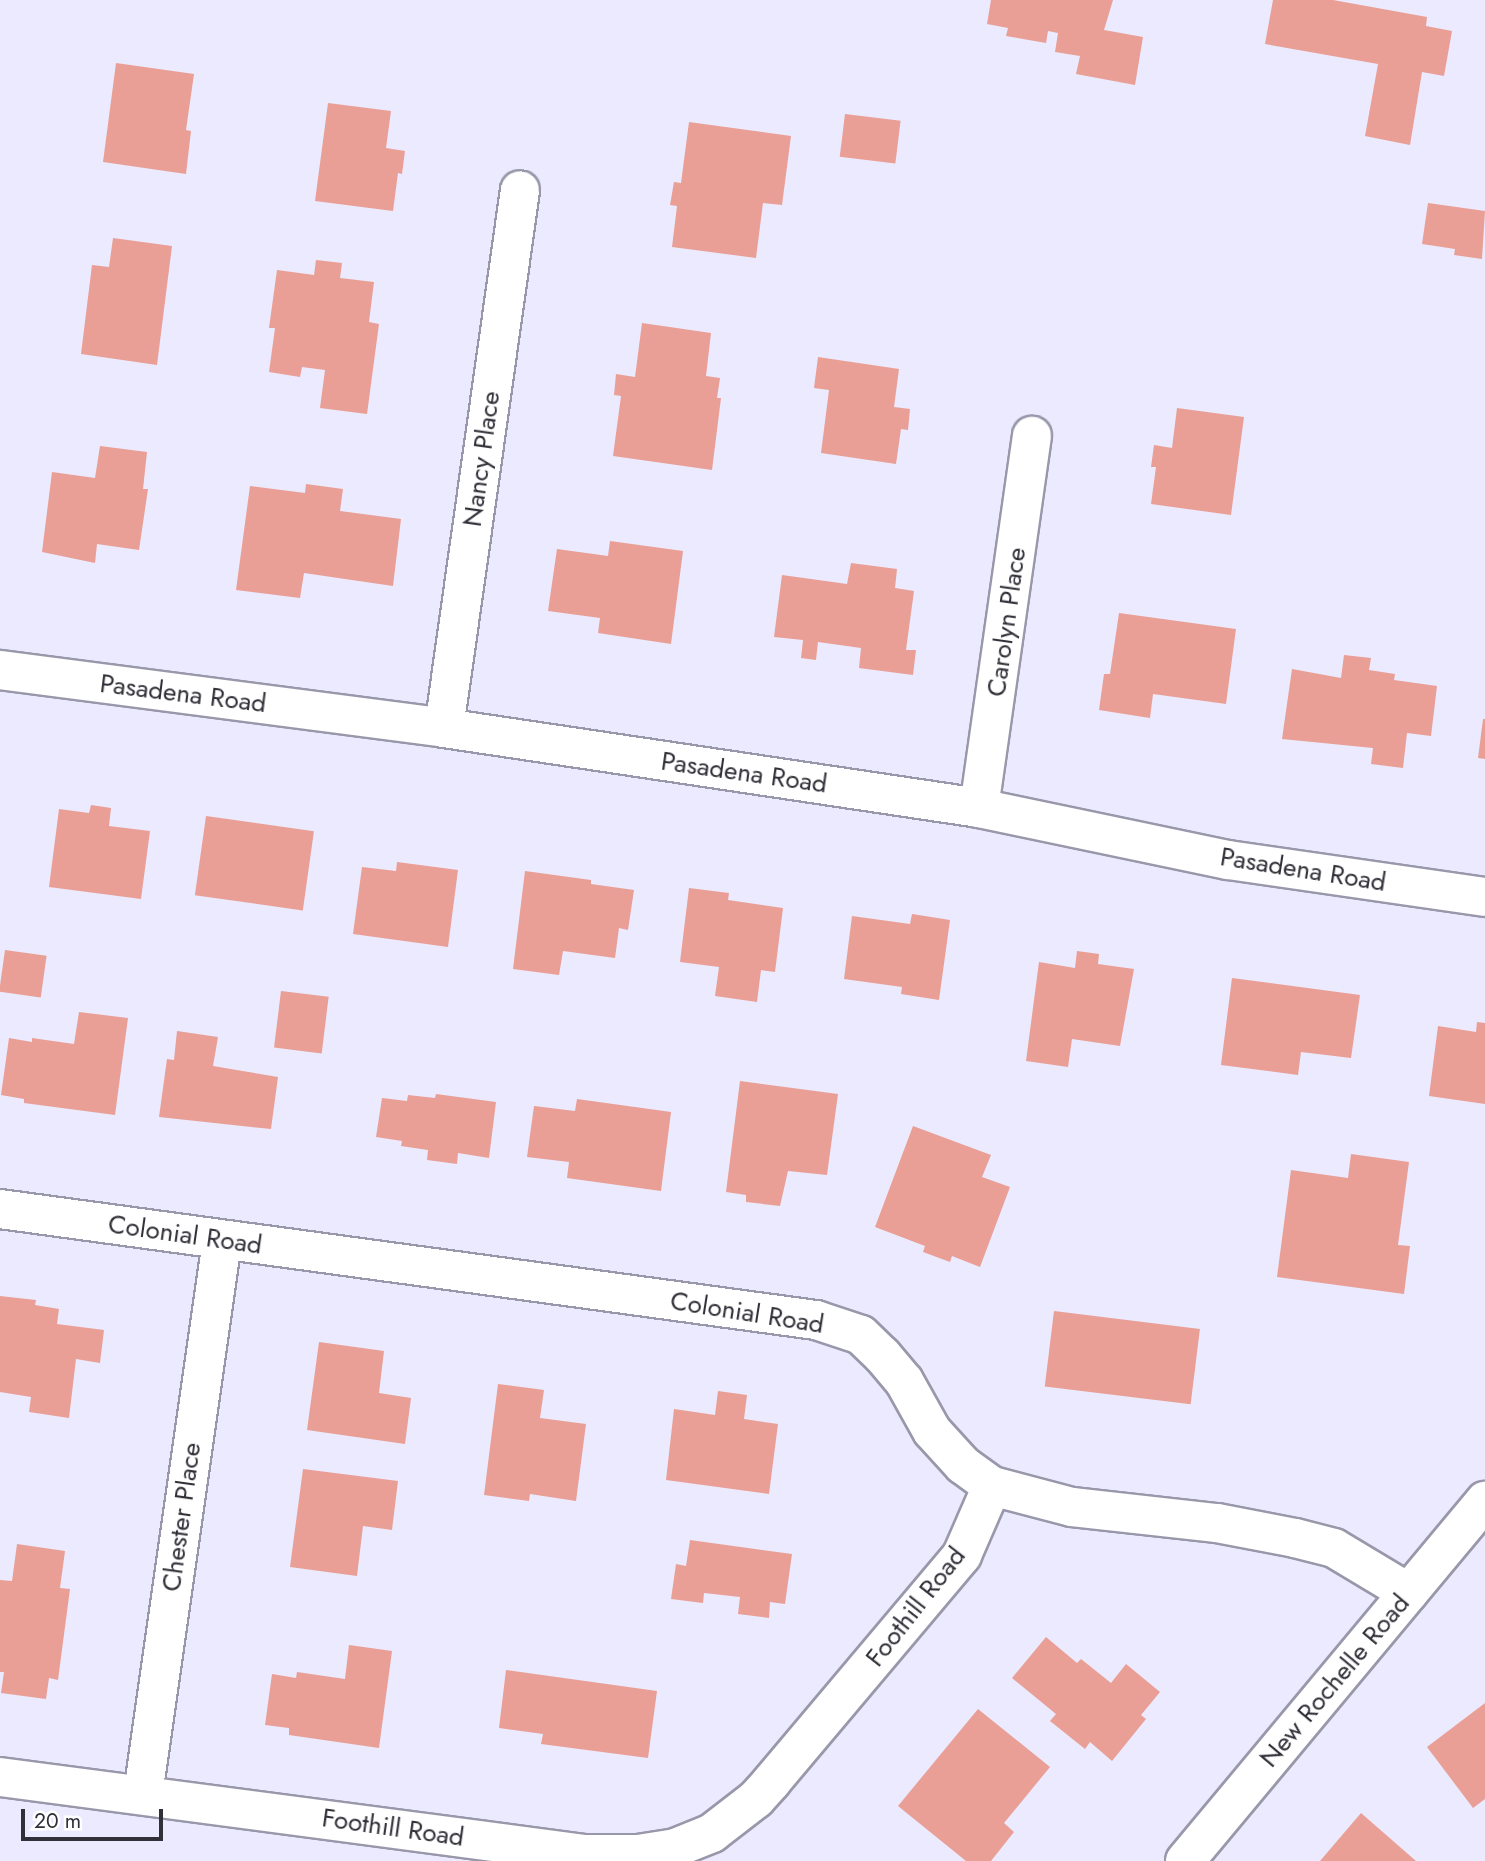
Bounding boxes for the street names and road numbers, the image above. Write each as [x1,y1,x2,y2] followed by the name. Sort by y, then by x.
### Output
[457,389,507,529] street label: Nancy Place
[981,545,1033,699] street label: Carolyn Place
[98,668,268,720] street label: Pasadena Road
[659,746,829,800] street label: Pasadena Road
[1218,842,1388,898] street label: Pasadena Road
[106,1209,264,1261] street label: Colonial Road
[668,1285,826,1341] street label: Colonial Road
[156,1440,208,1594] street label: Chester Place
[860,1541,972,1673] street label: Foothill Road
[1254,1588,1416,1774] street label: New Rochelle Road
[320,1803,466,1853] street label: Foothill Road

